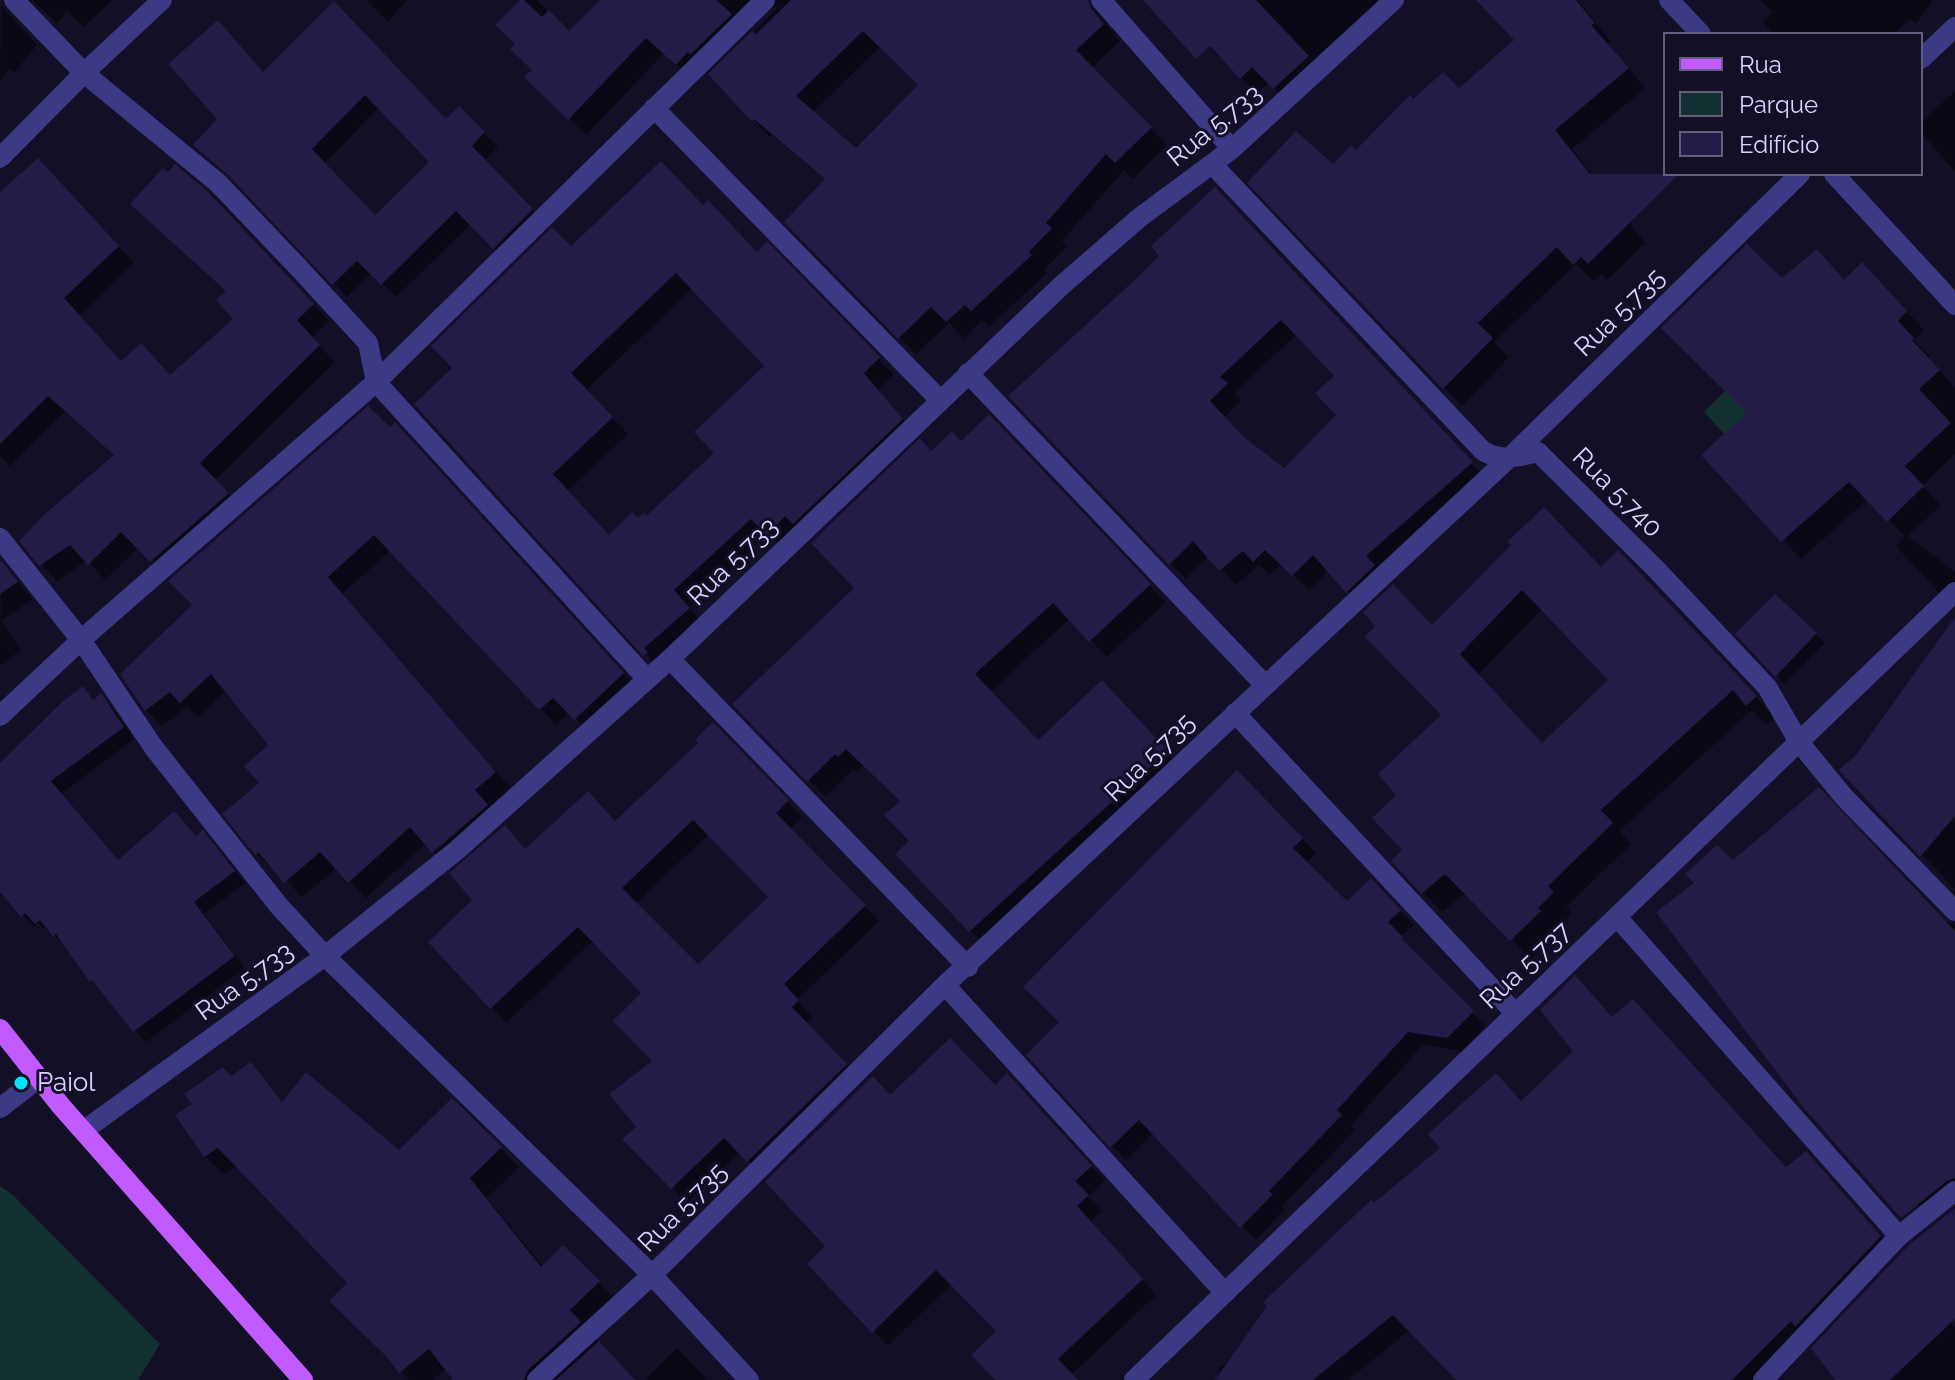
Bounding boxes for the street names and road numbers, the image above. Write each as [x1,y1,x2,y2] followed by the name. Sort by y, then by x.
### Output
[1161,78,1269,174] street label: Rua 5.733
[1568,262,1672,364] street label: Rua 5.735
[1566,442,1668,544] street label: Rua 5.740
[681,511,785,613] street label: Rua 5.733
[1098,707,1202,809] street label: Rua 5.735
[1474,916,1578,1016] street label: Rua 5.737
[190,936,300,1028] street label: Rua 5.733
[632,1157,734,1259] street label: Rua 5.735

